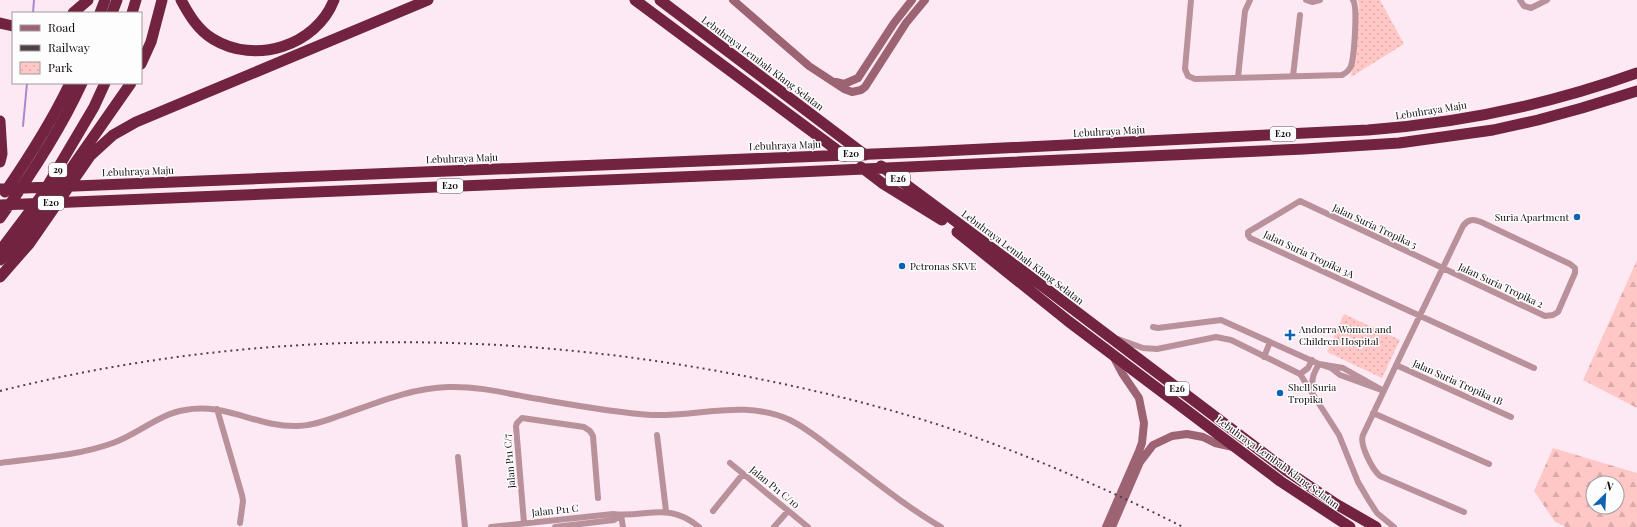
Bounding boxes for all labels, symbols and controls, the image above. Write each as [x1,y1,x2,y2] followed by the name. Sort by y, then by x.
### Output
[12,12,142,84] legend
[699,12,827,114] street label: Lebuhraya Lembah Klang Selatan
[48,19,75,35] text: Road
[48,39,90,55] text: Railway
[48,59,73,75] text: Park
[1394,97,1468,123] street label: Lebuhraya Maju
[1073,122,1146,140] street label: Lebuhraya Maju
[1270,127,1296,141] road number: E20
[749,137,821,153] street label: Lebuhraya Maju
[838,147,864,161] road number: E20
[426,150,498,166] street label: Lebuhraya Maju
[49,163,67,177] road number: 29
[102,163,174,179] street label: Lebuhraya Maju
[886,172,910,186] road number: E26
[437,179,463,193] road number: E20
[38,196,64,210] road number: E20
[1330,200,1419,252] street label: Jalan Suria Tropika 5
[959,206,1087,308] street label: Lebuhraya Lembah Klang Selatan
[1495,210,1569,224] place label: Suria Apartment
[1572,212,1582,222] marker: Suria Apartment
[1261,226,1357,281] street label: Jalan Suria Tropika 3A
[910,259,976,273] place label: Petronas SKVE
[1455,259,1546,311] street label: Jalan Suria Tropika 2
[897,261,907,271] marker: Petronas SKVE
[1298,322,1392,348] place label: Andorra Women and Children Hospital
[1284,329,1296,341] marker: Andorra Women and Children Hospital
[1410,355,1505,408] street label: Jalan Suria Tropika 1B
[1288,380,1336,406] place label: Shell Suria Tropika
[1165,382,1189,396] road number: E26
[1275,388,1285,398] marker: Shell Suria Tropika
[1213,412,1343,512] street label: Lebuhraya Lembah Klang Selatan
[500,433,518,490] street label: Jalan P11 C/7
[746,462,803,511] street label: Jalan P11 C/10
[1585,475,1625,515] north arrow
[1603,477,1616,494] text: N
[530,501,579,520] street label: Jalan P11 C

